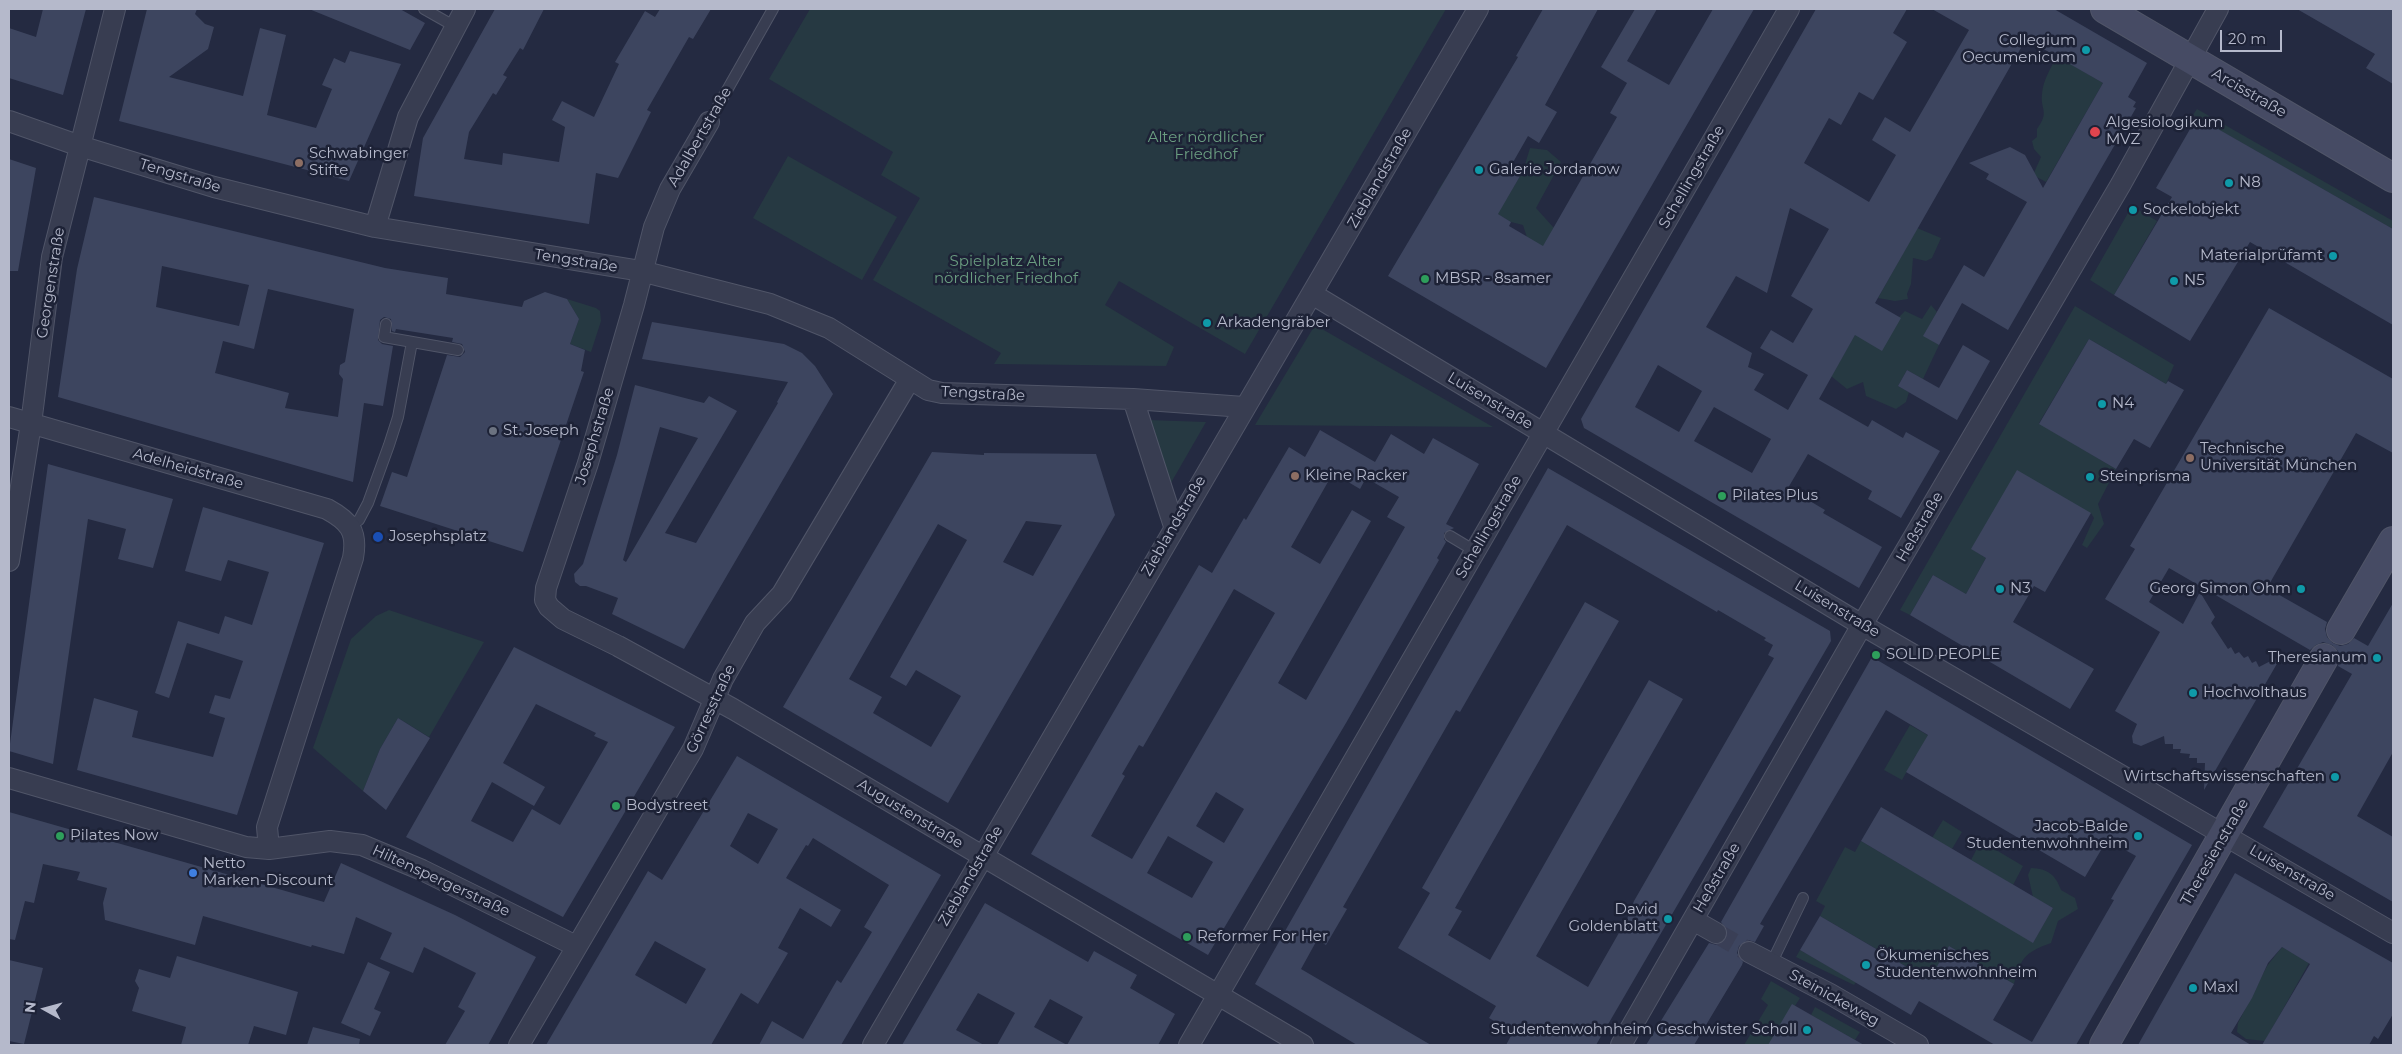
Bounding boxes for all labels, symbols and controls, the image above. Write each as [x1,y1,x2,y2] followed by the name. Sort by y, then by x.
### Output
[2222,20,2284,52] scale bar
[2228,29,2266,48] text: 20 m
[1962,32,2076,67] place label: Collegium Oecumenicum
[2080,44,2092,56] marker: Collegium Oecumenicum
[2209,64,2289,122] street label: Arcisstraße
[664,84,736,190] street label: Adalbertstraße
[2106,114,2223,149] place label: Algesiologikum MVZ
[1655,122,1729,232] street label: Schellingstraße
[1344,125,1416,231] street label: Zieblandstraße
[2088,125,2102,139] marker: Algesiologikum MVZ
[1148,129,1264,164] park label: Alter nördlicher Friedhof
[309,145,408,180] place label: Schwabinger Stifte
[137,155,223,197] street label: Tengstraße
[293,157,305,169] marker: Schwabinger Stifte
[1489,161,1620,179] place label: Galerie Jordanow
[1473,164,1485,176] marker: Galerie Jordanow
[2239,174,2261,192] place label: N8
[2223,177,2235,189] marker: N8
[2143,201,2239,219] place label: Sockelobjekt
[2127,204,2139,216] marker: Sockelobjekt
[33,226,69,340] street label: Georgenstraße
[533,246,619,276] street label: Tengstraße
[2200,247,2323,265] place label: Materialprüfamt
[2327,250,2339,262] marker: Materialprüfamt
[934,253,1078,288] park label: Spielplatz Alter nördlicher Friedhof
[1435,270,1551,288] place label: MBSR - 8samer
[2184,272,2205,290] place label: N5
[1419,273,1431,285] marker: MBSR - 8samer
[2168,275,2180,287] marker: N5
[1217,314,1330,332] place label: Arkadengräber
[1201,317,1213,329] marker: Arkadengräber
[1444,369,1536,433] street label: Luisenstraße
[941,383,1025,405] street label: Tengstraße
[572,385,618,487] street label: Josephstraße
[2112,395,2134,413] place label: N4
[2096,398,2108,410] marker: N4
[503,422,579,440] place label: St. Joseph
[487,425,499,437] marker: St. Joseph
[2200,440,2357,475] place label: Technische Universität München
[131,445,245,493] street label: Adelheidstraße
[2184,452,2196,464] marker: Technische Universität München
[1305,467,1408,485] place label: Kleine Racker
[2100,468,2190,486] place label: Steinprisma
[1289,470,1301,482] marker: Kleine Racker
[2084,471,2096,483] marker: Steinprisma
[1452,472,1526,582] street label: Schellingstraße
[1138,473,1210,579] street label: Zieblandstraße
[1732,487,1818,505] place label: Pilates Plus
[1893,489,1947,565] street label: Heßstraße
[1716,490,1728,502] marker: Pilates Plus
[389,528,487,546] place label: Josephsplatz
[371,530,385,544] marker: Josephsplatz
[1791,577,1883,641] street label: Luisenstraße
[2010,580,2031,598] place label: N3
[2150,580,2291,598] place label: Georg Simon Ohm
[1994,583,2006,595] marker: N3
[2295,583,2307,595] marker: Georg Simon Ohm
[1886,646,2000,664] place label: SOLID PEOPLE
[1870,649,1882,661] marker: SOLID PEOPLE
[2268,649,2367,667] place label: Theresianum
[2371,652,2383,664] marker: Theresianum
[683,662,739,756] street label: Görresstraße
[2203,684,2307,702] place label: Hochvolthaus
[2187,687,2199,699] marker: Hochvolthaus
[2123,768,2325,786] place label: Wirtschaftswissenschaften
[2329,771,2341,783] marker: Wirtschaftswissenschaften
[854,775,966,853] street label: Augustenstraße
[2177,796,2253,908] street label: Theresienstraße
[626,797,708,815] place label: Bodystreet
[610,800,622,812] marker: Bodystreet
[1967,818,2128,853] place label: Jacob-Balde Studentenwohnheim
[935,823,1007,929] street label: Zieblandstraße
[70,827,158,845] place label: Pilates Now
[54,830,66,842] marker: Pilates Now
[2132,830,2144,842] marker: Jacob-Balde Studentenwohnheim
[1690,840,1744,916] street label: Heßstraße
[369,841,513,921] street label: Hiltenspergerstraße
[2246,841,2338,905] street label: Luisenstraße
[203,855,333,890] place label: Netto Marken-Discount
[187,867,199,879] marker: Netto Marken-Discount
[1569,901,1658,936] place label: David Goldenblatt
[1662,913,1674,925] marker: David Goldenblatt
[1197,928,1328,946] place label: Reformer For Her
[1181,931,1193,943] marker: Reformer For Her
[1876,947,2037,982] place label: Ökumenisches Studentenwohnheim
[1860,959,1872,971] marker: Ökumenisches Studentenwohnheim
[1786,966,1882,1030] street label: Steinickeweg
[2203,979,2238,997] place label: Maxl
[2187,982,2199,994] marker: Maxl
[20,984,70,1034] north arrow
[20,1000,40,1014] text: N
[1491,1021,1797,1039] place label: Studentenwohnheim Geschwister Scholl
[1801,1024,1813,1036] marker: Studentenwohnheim Geschwister Scholl

